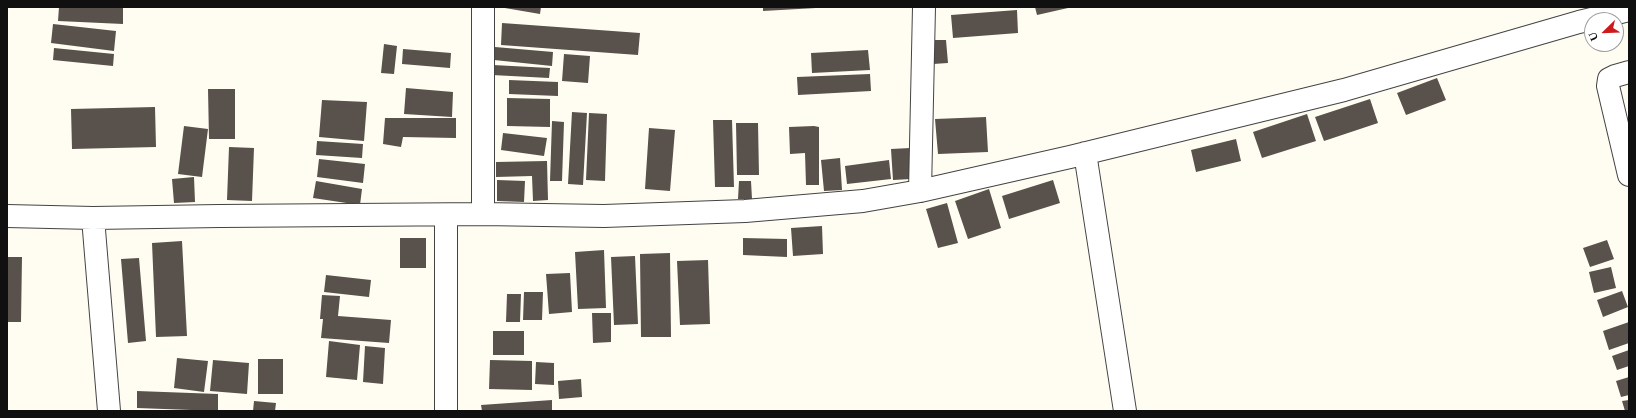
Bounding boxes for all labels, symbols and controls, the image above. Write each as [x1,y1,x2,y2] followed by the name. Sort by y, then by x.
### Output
[1584,12,1624,52] north arrow
[1584,29,1603,44] text: U

